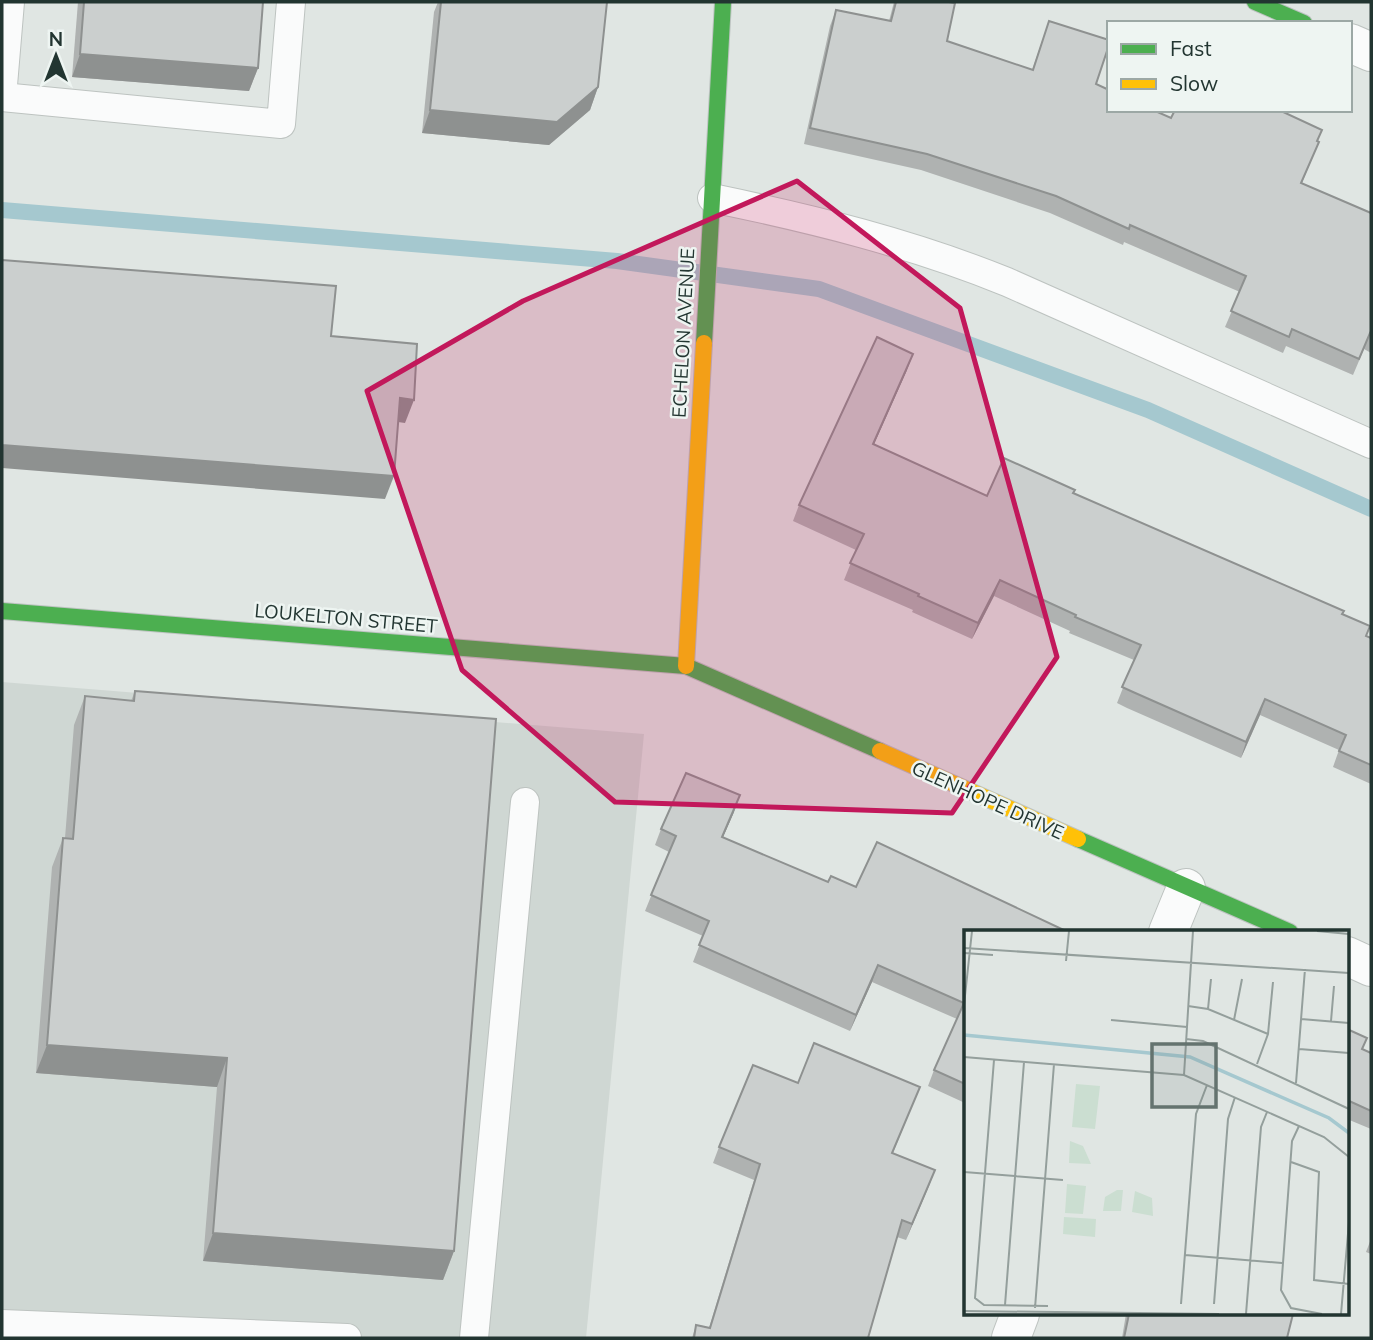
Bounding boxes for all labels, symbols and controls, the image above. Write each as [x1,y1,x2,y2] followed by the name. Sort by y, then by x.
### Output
[21,21,91,91] north arrow
[1107,21,1352,112] legend
[49,27,63,51] text: N
[1170,35,1212,61] text: Fast
[1170,70,1218,96] text: Slow
[667,248,699,418] street label: ECHELON AVENUE
[254,598,439,638] street label: LOUKELTON STREET
[908,756,1068,844] street label: GLENHOPE DRIVE
[964,930,1348,1316] inset map

